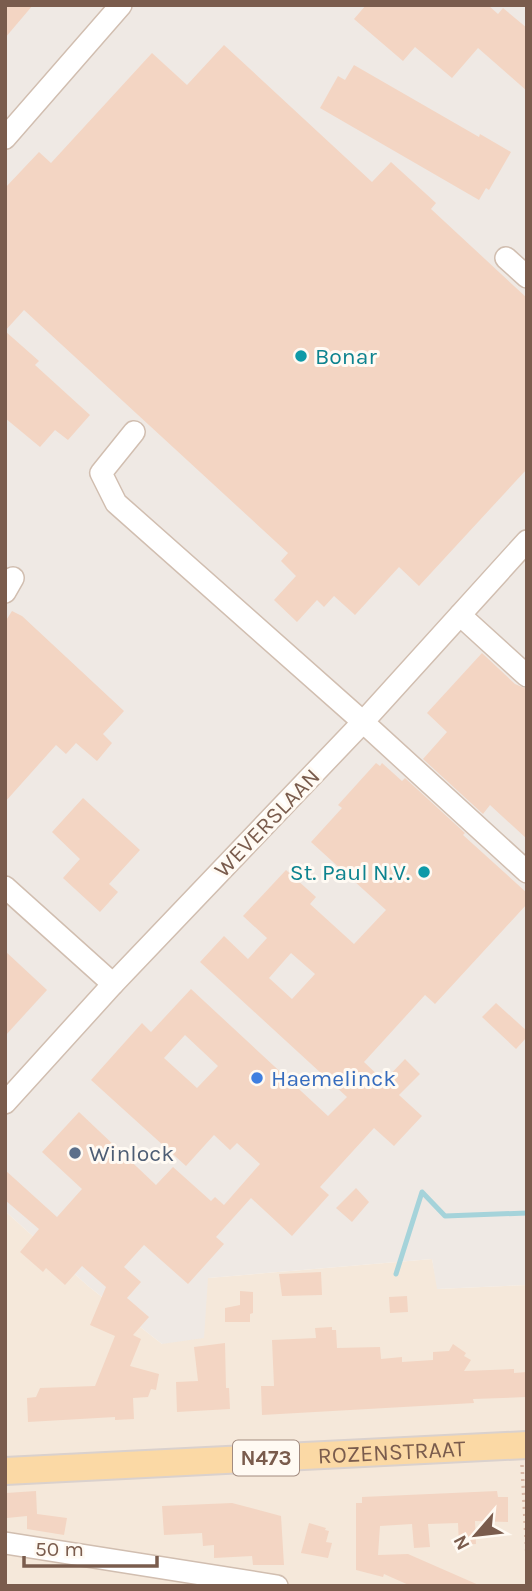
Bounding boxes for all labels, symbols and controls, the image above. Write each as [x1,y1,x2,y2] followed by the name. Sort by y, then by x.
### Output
[315,343,377,370] place label: Bonar
[293,348,309,364] marker: Bonar
[209,763,325,883] street label: WEVERSLAAN
[290,859,410,886] place label: St. Paul N.V.
[416,864,432,880] marker: St. Paul N.V.
[271,1065,396,1092] place label: Haemelinck
[249,1070,265,1086] marker: Haemelinck
[89,1140,174,1167] place label: Winlock
[67,1145,83,1161] marker: Winlock
[317,1435,466,1469] street label: ROZENSTRAAT
[233,1440,299,1476] road number: N473
[441,1500,511,1570] north arrow
[24,1524,158,1568] scale bar
[449,1531,475,1554] text: N
[35,1537,84,1561] text: 50 m

